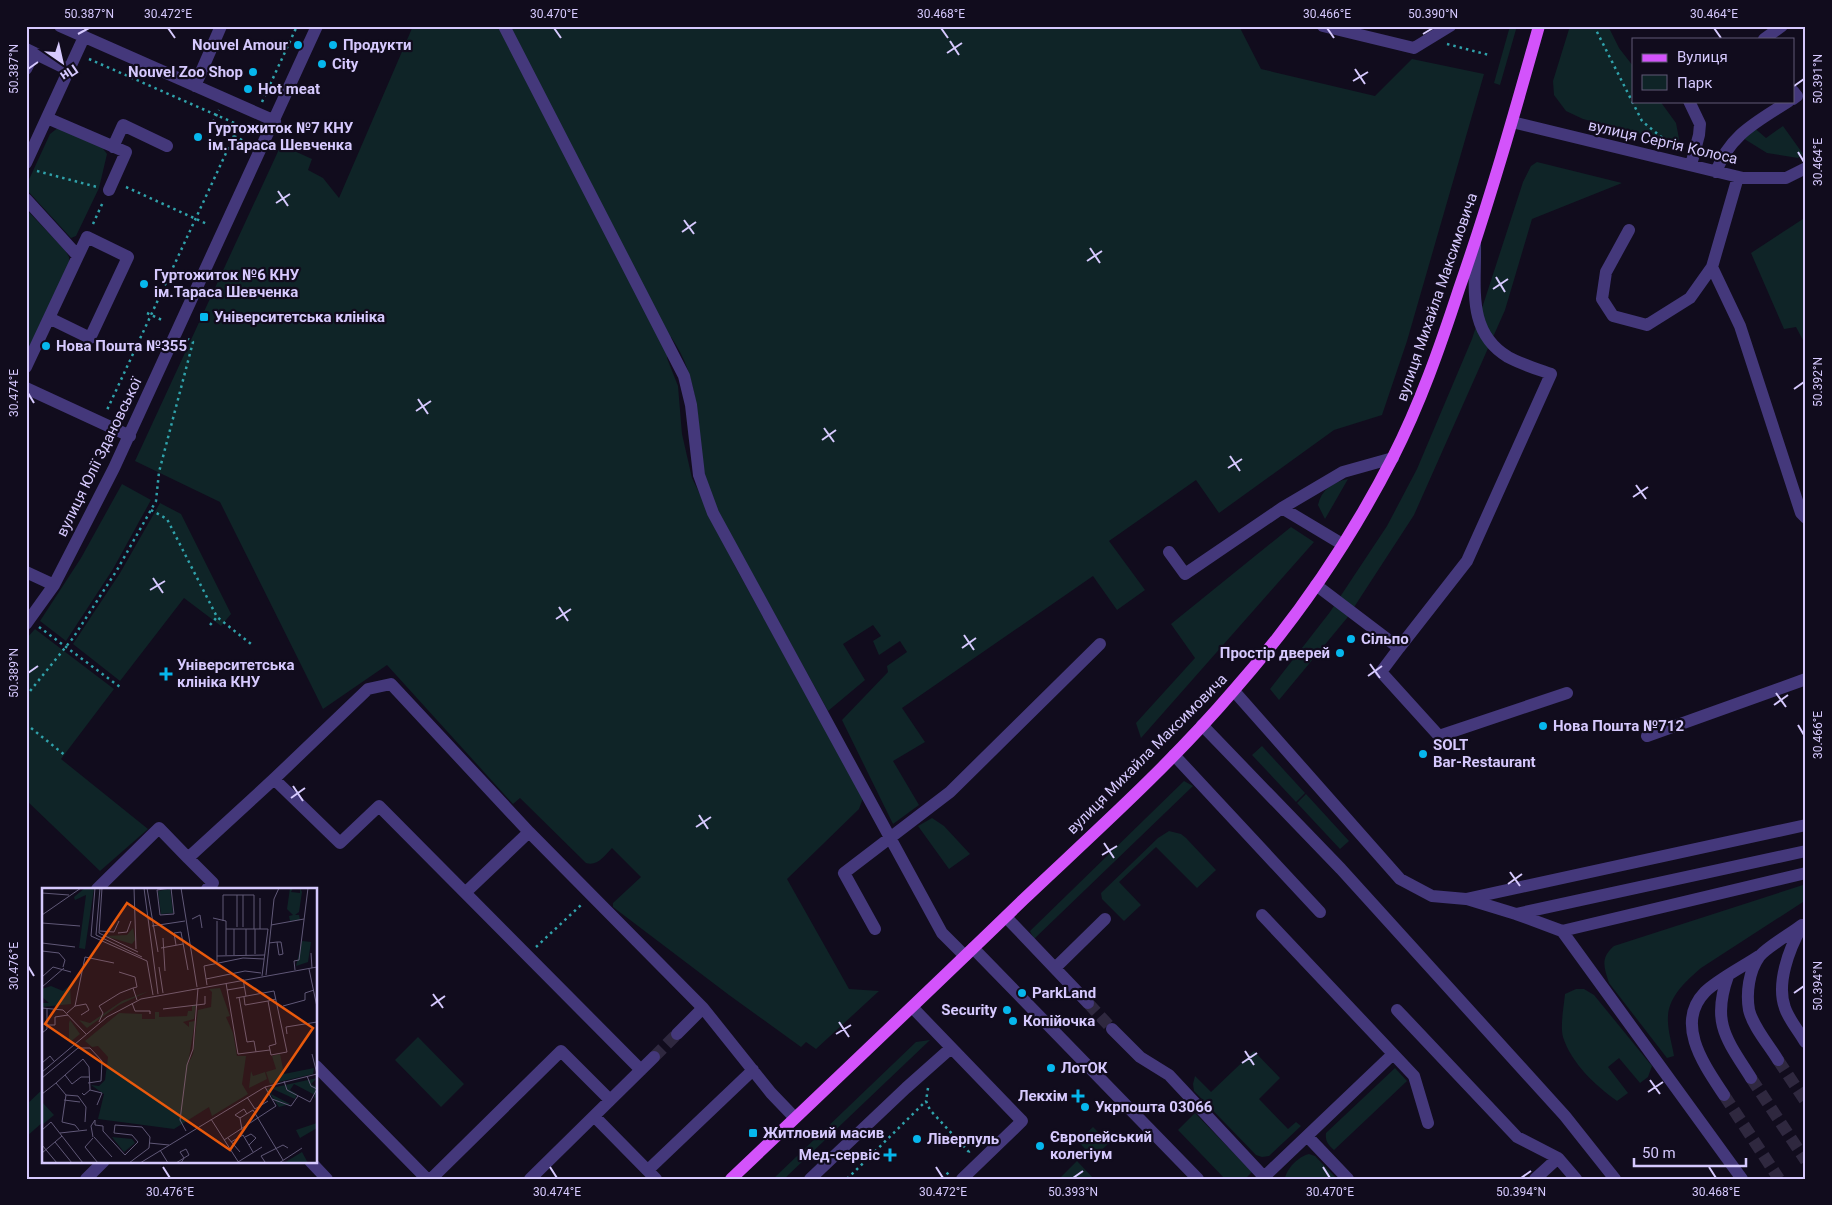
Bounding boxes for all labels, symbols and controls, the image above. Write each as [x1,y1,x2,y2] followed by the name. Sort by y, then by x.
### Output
[64,7,114,21] text: 50.387°N
[144,7,192,21] text: 30.472°E
[530,7,578,21] text: 30.470°E
[917,7,965,21] text: 30.468°E
[1303,7,1351,21] text: 30.466°E
[1408,7,1458,21] text: 50.390°N
[1690,7,1738,21] text: 30.464°E
[192,36,288,54] place label: Nouvel Amour
[343,36,412,54] place label: Продукти
[38,38,88,88] north arrow
[1632,38,1794,102] legend
[292,39,304,51] marker: Nouvel Amour
[327,39,339,51] marker: Продукти
[7,44,21,94] text: 50.387°N
[1677,48,1728,66] text: Вулиця
[1811,54,1825,104] text: 50.391°N
[332,55,359,73] place label: City
[316,58,328,70] marker: City
[57,61,81,84] text: Пн
[128,63,243,81] place label: Nouvel Zoo Shop
[247,66,259,78] marker: Nouvel Zoo Shop
[1677,74,1712,92] text: Парк
[258,80,320,98] place label: Hot meat
[242,83,254,95] marker: Hot meat
[1587,116,1739,168] street label: вулиця Сергія Колоса
[208,119,354,154] place label: Гуртожиток №7 КНУ ім.Тараса Шевченка
[192,131,204,143] marker: Гуртожиток №7 КНУ ім.Тараса Шевченка
[1811,138,1825,186] text: 30.464°E
[1393,190,1481,404] street label: вулиця Михайла Максимовича
[154,266,300,301] place label: Гуртожиток №6 КНУ ім.Тараса Шевченка
[138,278,150,290] marker: Гуртожиток №6 КНУ ім.Тараса Шевченка
[214,308,385,326] place label: Університетська клініка
[198,311,210,323] marker: Університетська клініка
[56,337,187,355] place label: Нова Пошта №355
[40,340,52,352] marker: Нова Пошта №355
[1811,357,1825,407] text: 50.392°N
[7,369,21,417] text: 30.474°E
[53,373,146,539] street label: вулиця Юлії Здановської
[1361,630,1409,648] place label: Сільпо
[1345,633,1357,645] marker: Сільпо
[1220,644,1330,662] place label: Простір дверей
[1334,647,1346,659] marker: Простір дверей
[7,648,21,698] text: 50.389°N
[177,656,295,691] place label: Університетська клініка КНУ
[159,667,173,681] marker: Університетська клініка КНУ
[1063,670,1231,838] street label: вулиця Михайла Максимовича
[1811,711,1825,759] text: 30.466°E
[1553,717,1684,735] place label: Нова Пошта №712
[1537,720,1549,732] marker: Нова Пошта №712
[1433,736,1536,771] place label: SOLT Bar-Restaurant
[1417,748,1429,760] marker: SOLT Bar-Restaurant
[42,888,318,1162] inset map
[7,942,21,990] text: 30.476°E
[1811,961,1825,1011] text: 50.394°N
[1032,984,1096,1002] place label: ParkLand
[1016,987,1028,999] marker: ParkLand
[941,1001,997,1019] place label: Security
[1001,1004,1013,1016] marker: Security
[1023,1012,1095,1030] place label: Копійочка
[1007,1015,1019,1027] marker: Копійочка
[1061,1059,1108,1077] place label: ЛотОК
[1045,1062,1057,1074] marker: ЛотОК
[1018,1087,1068,1105] place label: Лекхім
[1072,1090,1084,1102] marker: Лекхім
[1095,1098,1213,1116] place label: Укрпошта 03066
[1079,1101,1091,1113] marker: Укрпошта 03066
[763,1124,884,1142] place label: Житловий масив
[747,1127,759,1139] marker: Житловий масив
[1050,1128,1152,1163] place label: Європейський колегіум
[927,1130,999,1148] place label: Ліверпуль
[911,1133,923,1145] marker: Ліверпуль
[1634,1135,1747,1167] scale bar
[1034,1140,1046,1152] marker: Європейський колегіум
[1642,1144,1676,1162] text: 50 m
[799,1146,880,1164] place label: Мед-сервіс
[884,1149,896,1161] marker: Мед-сервіс
[146,1185,194,1199] text: 30.476°E
[533,1185,581,1199] text: 30.474°E
[919,1185,967,1199] text: 30.472°E
[1048,1185,1098,1199] text: 50.393°N
[1306,1185,1354,1199] text: 30.470°E
[1496,1185,1546,1199] text: 50.394°N
[1692,1185,1740,1199] text: 30.468°E

